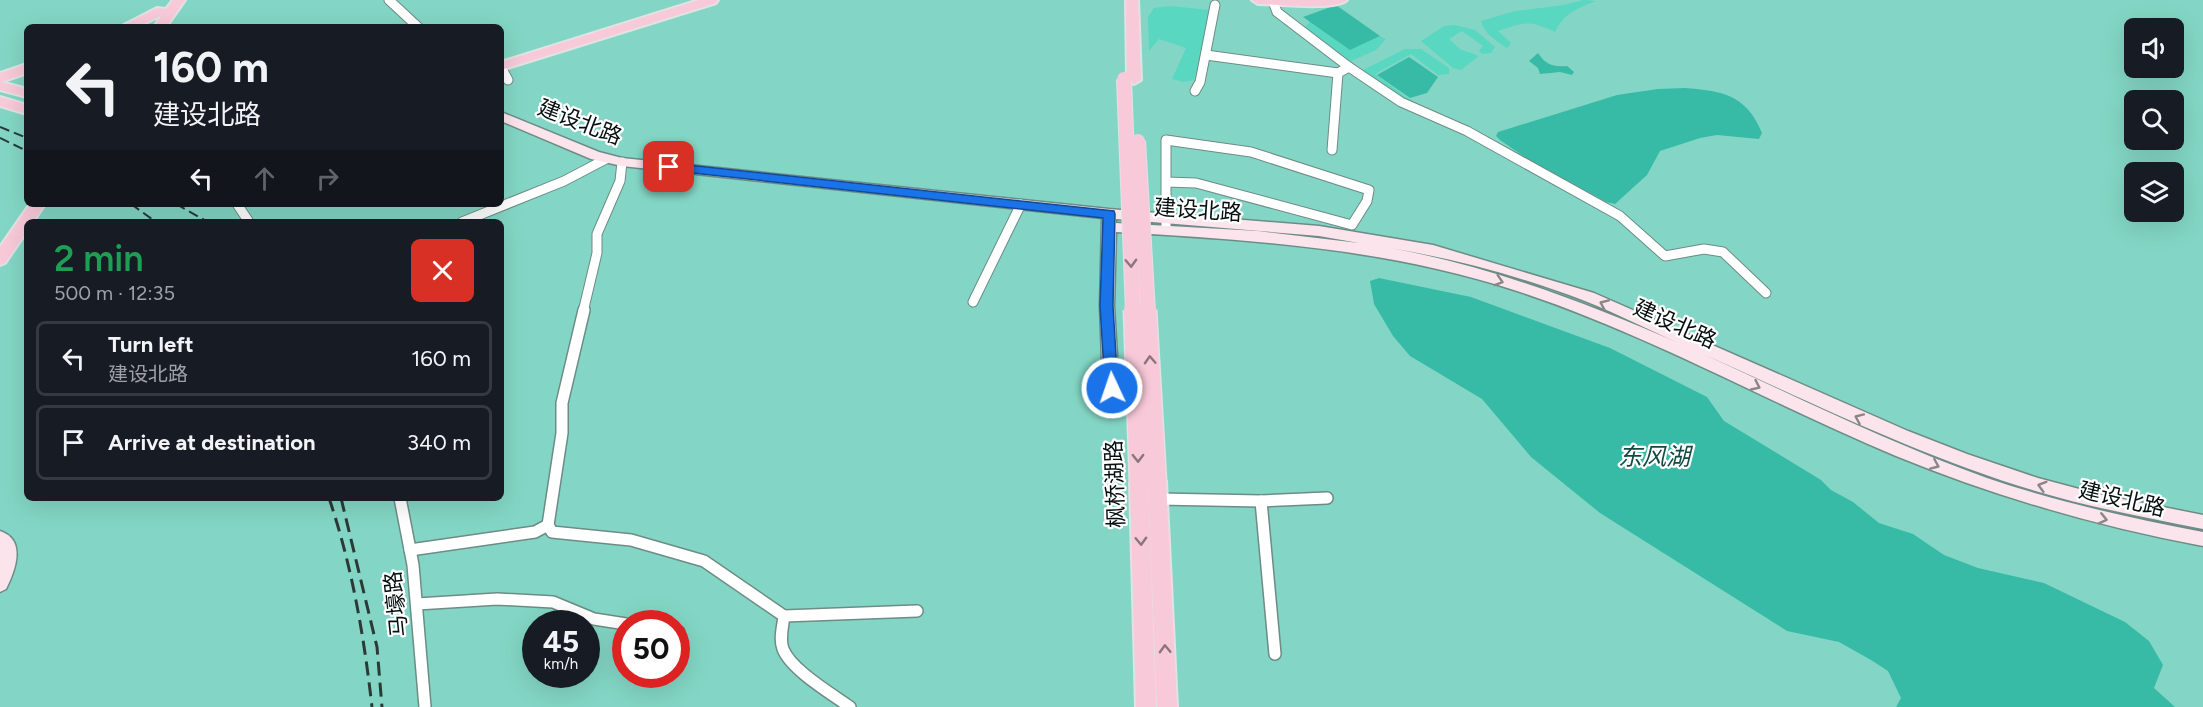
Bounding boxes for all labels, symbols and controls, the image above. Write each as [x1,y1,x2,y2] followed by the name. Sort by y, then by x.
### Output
[2124,18,2184,222] map controls
[2124,18,2184,78] button: sound
[153,42,269,93] text: 160 m
[54,48,132,126] icon: left
[2124,90,2184,150] button: search
[534,94,626,150] street label: 建设北路
[153,98,261,131] text: 建设北路
[643,141,694,192] pin
[652,150,685,183] icon: arrive
[185,162,218,195] icon: left
[248,162,281,195] icon: ahead
[311,162,344,195] icon: right
[2124,162,2184,222] button: layers
[1153,193,1243,227] street label: 建设北路
[54,237,144,280] text: 2 min
[411,239,474,302] button: close
[1125,259,1138,268] one-way arrow
[1493,273,1504,286] one-way arrow
[54,281,175,305] text: 500 m · 12:35
[1629,294,1721,354] street label: 建设北路
[1600,300,1611,312] one-way arrow
[108,331,194,358] text: Turn left
[57,342,90,375] icon: left
[411,345,471,372] text: 160 m
[1080,356,1144,420] position arrow
[1144,356,1157,365] one-way arrow
[108,362,188,386] text: 建设北路
[1750,379,1761,391] one-way arrow
[1855,413,1866,425] one-way arrow
[57,426,90,459] icon: arrive
[108,429,316,456] text: Arrive at destination
[407,429,471,456] text: 340 m
[1100,440,1130,528] street label: 枫桥湖路
[1618,442,1694,471] water label: 东风湖
[1132,454,1144,463] one-way arrow
[1929,458,1940,470] one-way arrow
[2076,476,2168,522] street label: 建设北路
[2037,481,2048,493] one-way arrow
[2098,512,2108,525] one-way arrow
[1134,537,1147,546] one-way arrow
[379,570,413,638] street label: 马壕路
[612,610,690,688] speed limit sign: 50
[543,623,579,660] text: 45
[1158,644,1171,653] one-way arrow
[544,655,578,673] text: km/h

